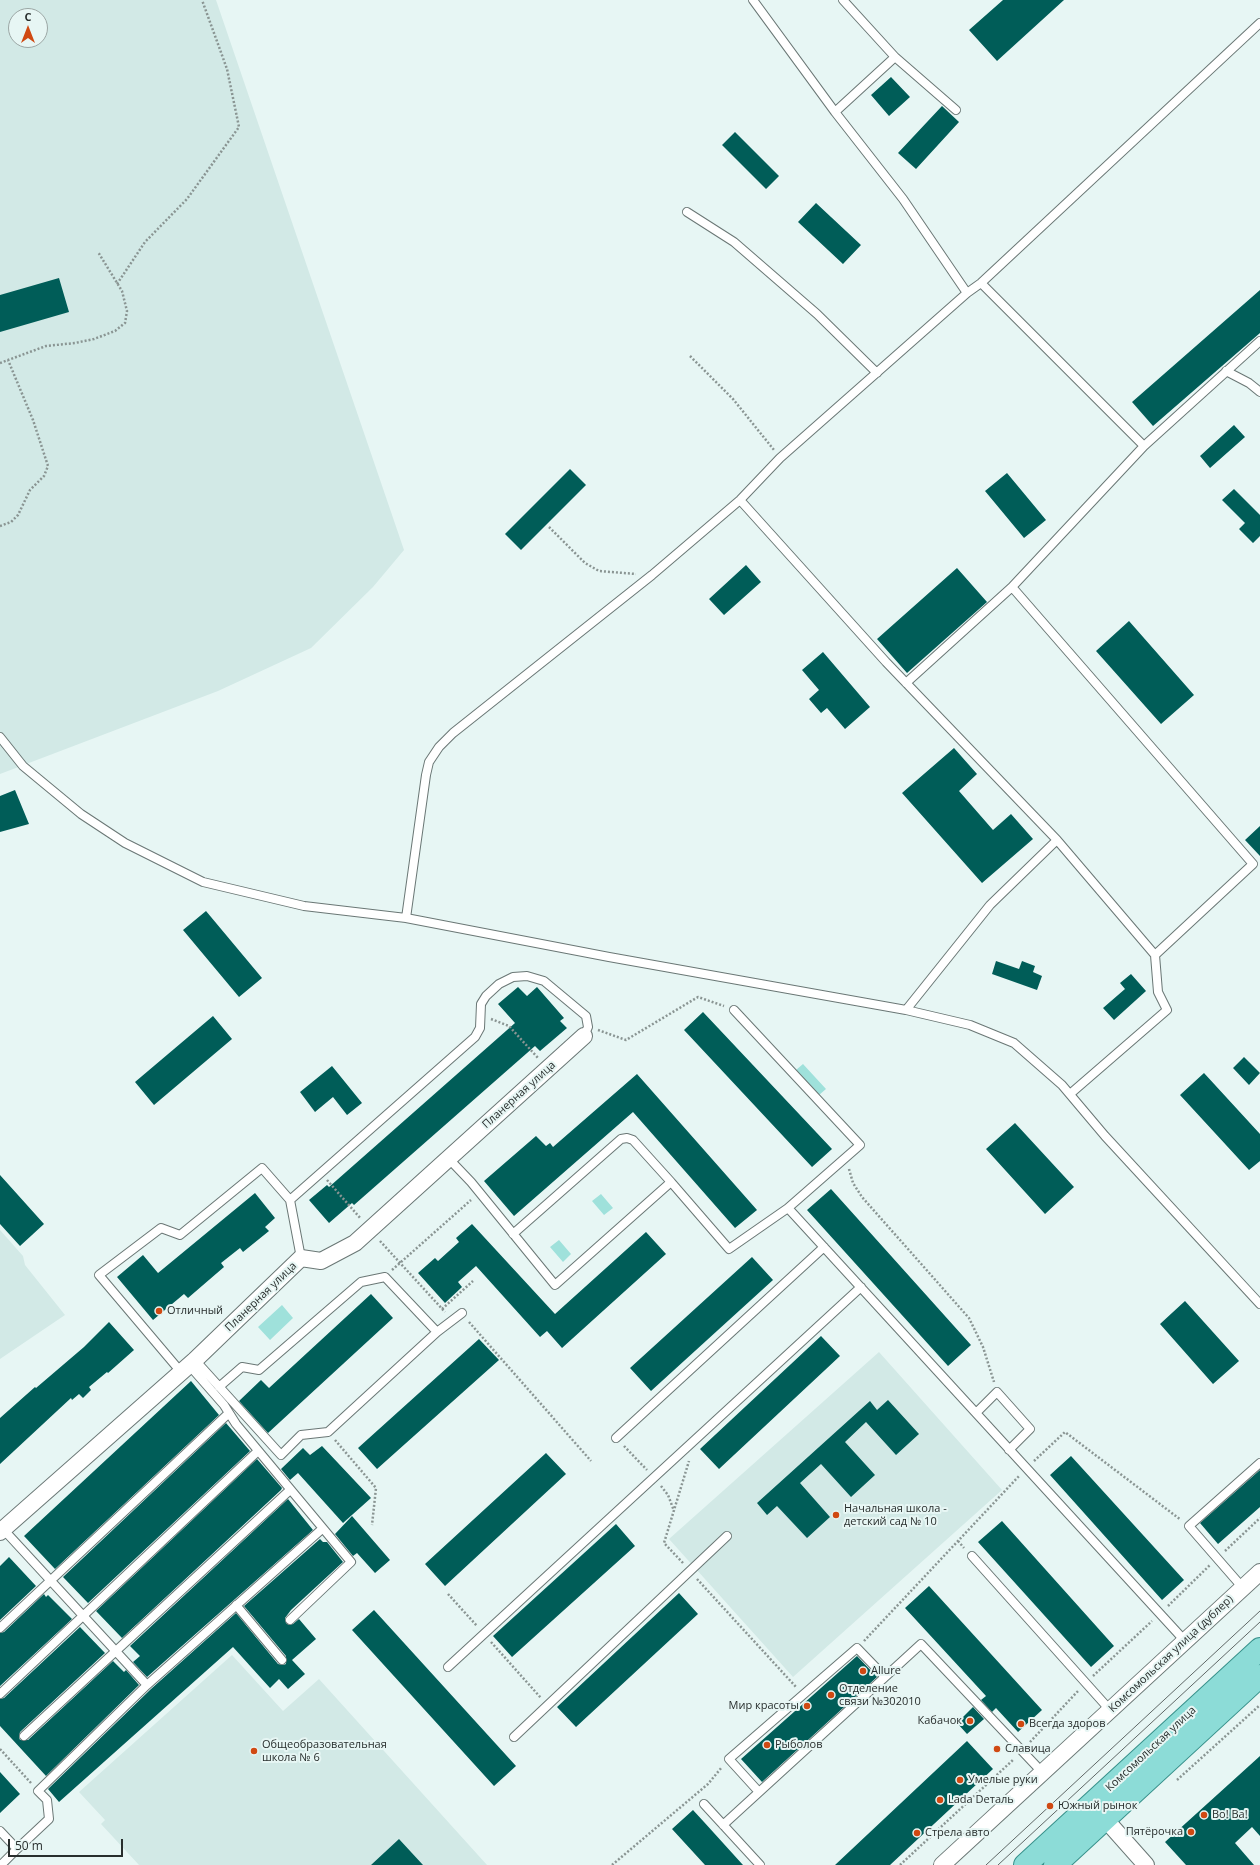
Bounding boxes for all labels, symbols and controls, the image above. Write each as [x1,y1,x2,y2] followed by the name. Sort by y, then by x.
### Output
[8,8,48,48] north arrow
[24,9,32,24] text: С
[480,1059,558,1131] street label: Планерная улица
[223,1260,299,1334] street label: Планерная улица
[167,1304,223,1318] place label: Отличный
[154,1306,164,1316] marker: Отличный
[844,1502,947,1528] place label: Начальная школа - детский сад № 10
[831,1510,841,1520] marker: Начальная школа - детский сад № 10
[1106,1593,1236,1715] street label: Комсомольская улица (дублер)
[871,1664,901,1678] place label: Allure
[858,1666,868,1676] marker: Allure
[839,1682,921,1708] place label: Отделение связи №302010
[826,1690,836,1700] marker: Отделение связи №302010
[728,1699,799,1713] place label: Мир красоты
[802,1701,812,1711] marker: Мир красоты
[1103,1704,1199,1794] street label: Комсомольская улица
[918,1714,962,1728] place label: Кабачок
[965,1716,975,1726] marker: Кабачок
[1029,1717,1106,1731] place label: Всегда здоров
[1016,1719,1026,1729] marker: Всегда здоров
[262,1738,387,1764] place label: Общеобразовательная школа № 6
[775,1738,822,1752] place label: Рыболов
[762,1740,772,1750] marker: Рыболов
[1005,1742,1051,1756] place label: Славица
[992,1744,1002,1754] marker: Славица
[249,1746,259,1756] marker: Общеобразовательная школа № 6
[968,1773,1038,1787] place label: Умелые руки
[955,1775,965,1785] marker: Умелые руки
[948,1793,1014,1807] place label: Lada Dеталь
[935,1795,945,1805] marker: Lada Dеталь
[1058,1799,1137,1813] place label: Южный рынок
[1045,1801,1055,1811] marker: Южный рынок
[1212,1808,1248,1822] place label: Во! Ва!
[1199,1810,1209,1820] marker: Во! Ва!
[1126,1825,1183,1839] place label: Пятёрочка
[925,1826,990,1840] place label: Стрела авто
[1186,1827,1196,1837] marker: Пятёрочка
[912,1828,922,1838] marker: Стрела авто
[10,1831,125,1857] scale bar
[15,1837,43,1854] text: 50 m

